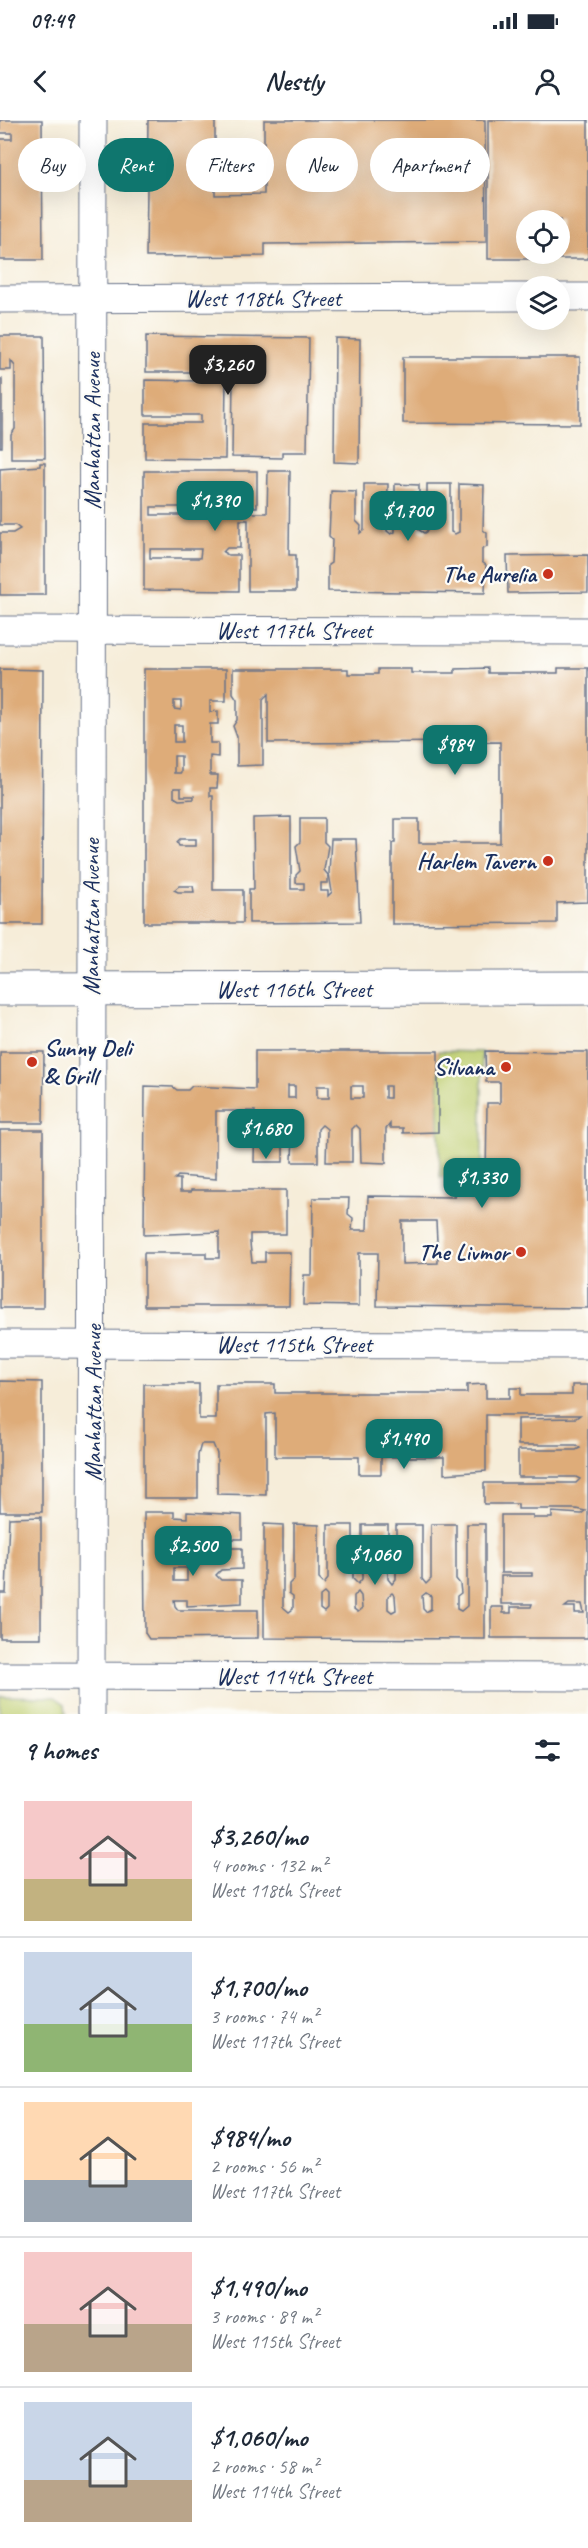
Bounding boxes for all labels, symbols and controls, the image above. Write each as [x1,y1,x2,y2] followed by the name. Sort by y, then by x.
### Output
[30,7,73,35] text: 09:49
[265,64,323,98] text: Nestly
[24,65,57,98] icon: back
[531,65,564,98] icon: person
[18,138,86,192] chip: Buy
[98,138,174,192] chip: Rent
[186,138,274,192] chip: Filters
[286,138,358,192] chip: New
[370,138,490,192] chip: Apartment
[516,210,570,330] map controls
[516,210,570,264] button: locate
[516,276,570,330] button: layers
[185,283,343,313] street label: West 118th Street
[179,345,277,396] pin: $3,260
[77,350,107,509] street label: Manhattan Avenue
[203,352,253,377] text: $3,260
[166,481,264,532] pin: $1,390
[191,488,239,513] text: $1,390
[359,491,457,542] pin: $1,700
[384,498,432,523] text: $1,700
[443,559,538,589] place label: The Aurelia
[541,567,555,581] marker: The Aurelia
[216,615,374,645] street label: West 117th Street
[419,725,491,776] pin: $984
[437,732,473,757] text: $984
[76,836,106,995] street label: Manhattan Avenue
[417,846,538,876] place label: Harlem Tavern
[541,854,555,868] marker: Harlem Tavern
[216,974,374,1004] street label: West 116th Street
[44,1033,135,1091] place label: Sunny Deli & Grill
[434,1052,496,1082] place label: Silvana
[25,1055,39,1069] marker: Sunny Deli & Grill
[499,1060,513,1074] marker: Silvana
[217,1109,315,1160] pin: $1,680
[241,1116,291,1141] text: $1,680
[433,1158,531,1209] pin: $1,330
[458,1165,506,1190] text: $1,330
[418,1237,511,1267] place label: The Livmor
[514,1245,528,1259] marker: The Livmor
[78,1322,108,1481] street label: Manhattan Avenue
[216,1329,374,1359] street label: West 115th Street
[355,1419,453,1470] pin: $1,490
[380,1426,428,1451] text: $1,490
[144,1526,242,1577] pin: $2,500
[169,1533,217,1558] text: $2,500
[326,1535,424,1586] pin: $1,060
[350,1542,400,1567] text: $1,060
[216,1661,374,1691] street label: West 114th Street
[24,1734,97,1767] text: 9 homes
[531,1734,564,1767] icon: filters
[210,1820,308,1853] text: $3,260/mo
[72,1825,144,1897] icon: home
[210,1853,327,1878] text: 4 rooms · 132 m²
[210,1878,340,1903] text: West 118th Street
[210,1971,307,2004] text: $1,700/mo
[72,1976,144,2048] icon: home
[210,2004,318,2029] text: 3 rooms · 74 m²
[210,2029,340,2054] text: West 117th Street
[210,2121,290,2154] text: $984/mo
[72,2126,144,2198] icon: home
[210,2154,318,2179] text: 2 rooms · 56 m²
[210,2179,340,2204] text: West 117th Street
[210,2271,307,2304] text: $1,490/mo
[72,2276,144,2348] icon: home
[210,2304,318,2329] text: 3 rooms · 89 m²
[210,2329,340,2354] text: West 115th Street
[210,2421,308,2454] text: $1,060/mo
[72,2426,144,2498] icon: home
[210,2454,318,2479] text: 2 rooms · 58 m²
[210,2479,340,2504] text: West 114th Street

